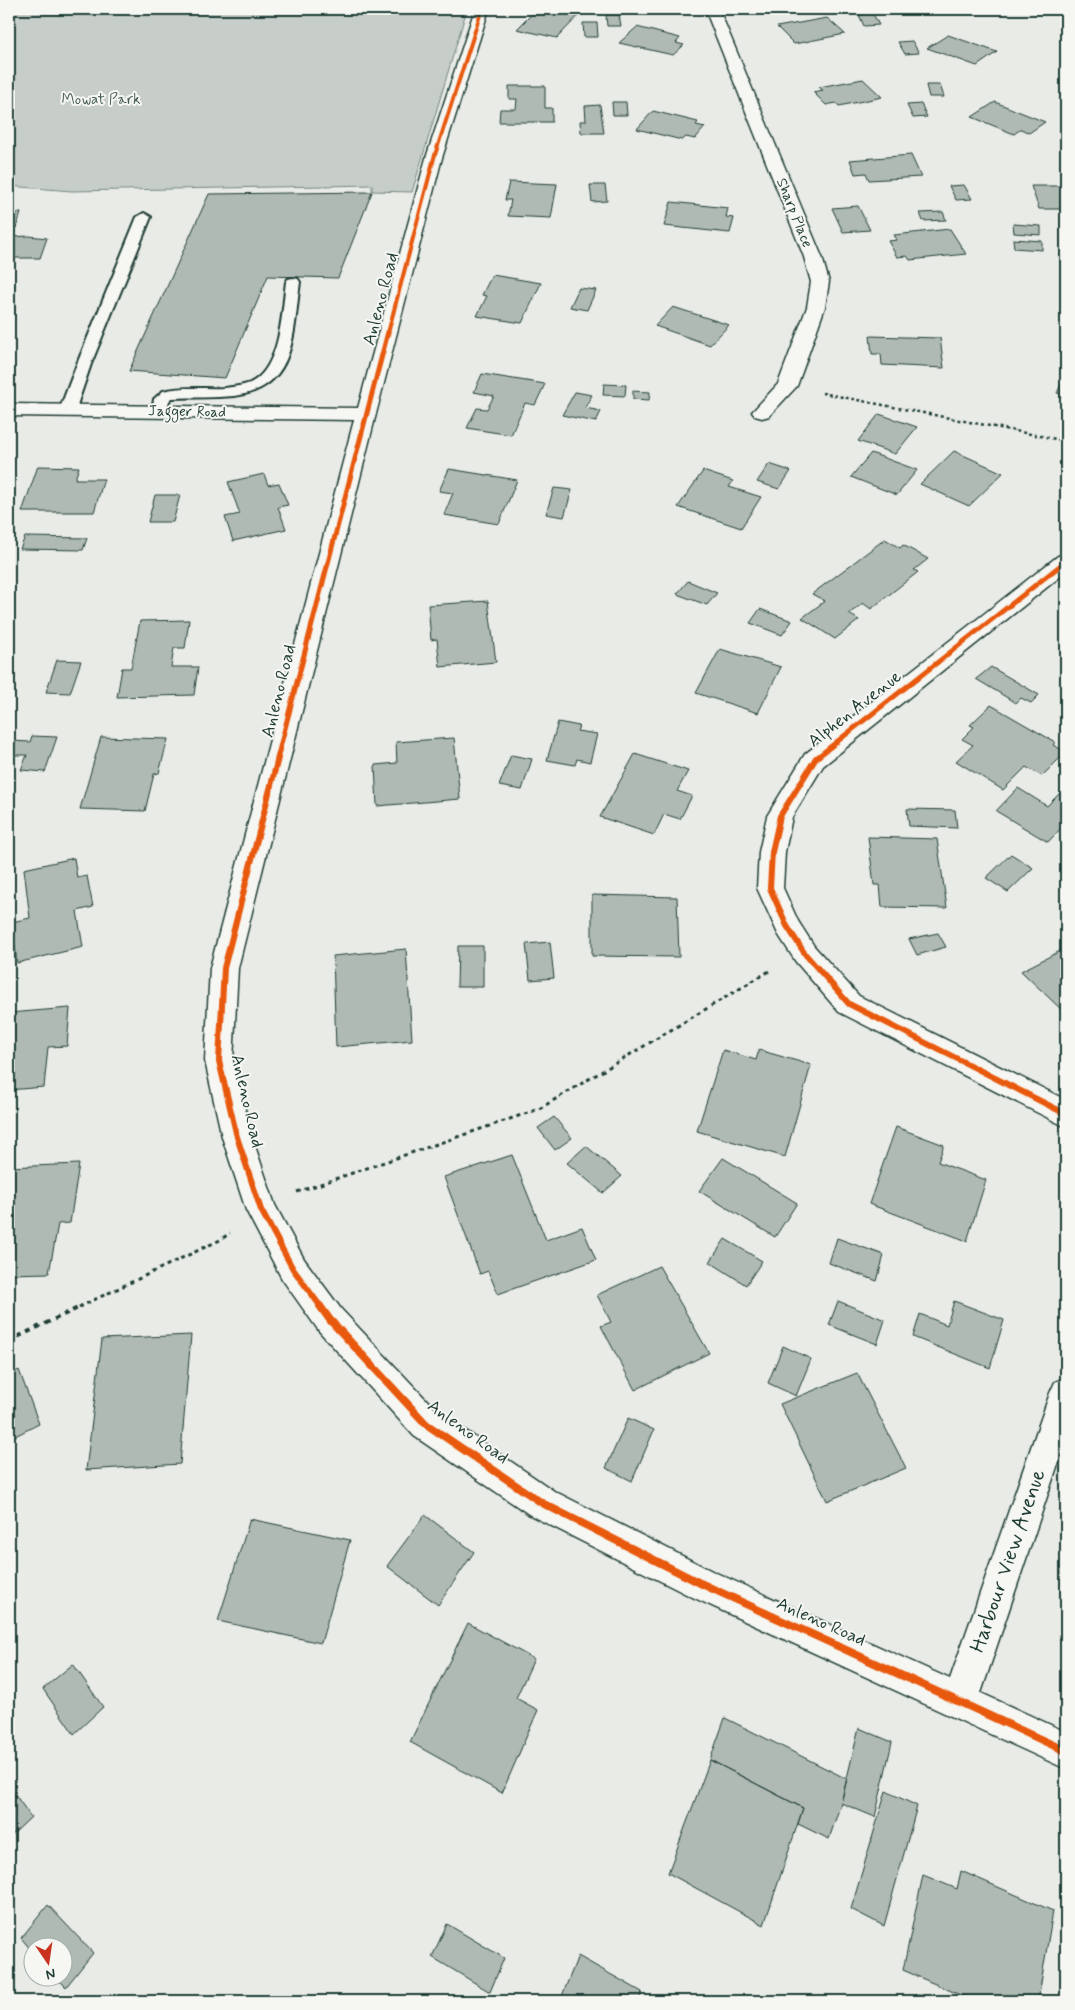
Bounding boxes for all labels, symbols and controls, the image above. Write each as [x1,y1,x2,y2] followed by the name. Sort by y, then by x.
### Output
[62,90,140,110] park label: Mowat Park
[771,175,817,251] street label: Sharp Place
[357,250,405,348] street label: Anleno Road
[148,401,226,424] street label: Jagger Road
[256,642,302,740] street label: Anleno Road
[803,665,907,753] street label: Alphen Avenue
[225,1052,269,1150] street label: Anleno Road
[422,1394,514,1470] street label: Anleno Road
[964,1466,1053,1656] street label: Harbour View Avenue
[773,1592,869,1652] street label: Anleno Road
[22,1938,72,1988] north arrow
[44,1964,57,1984] text: N

